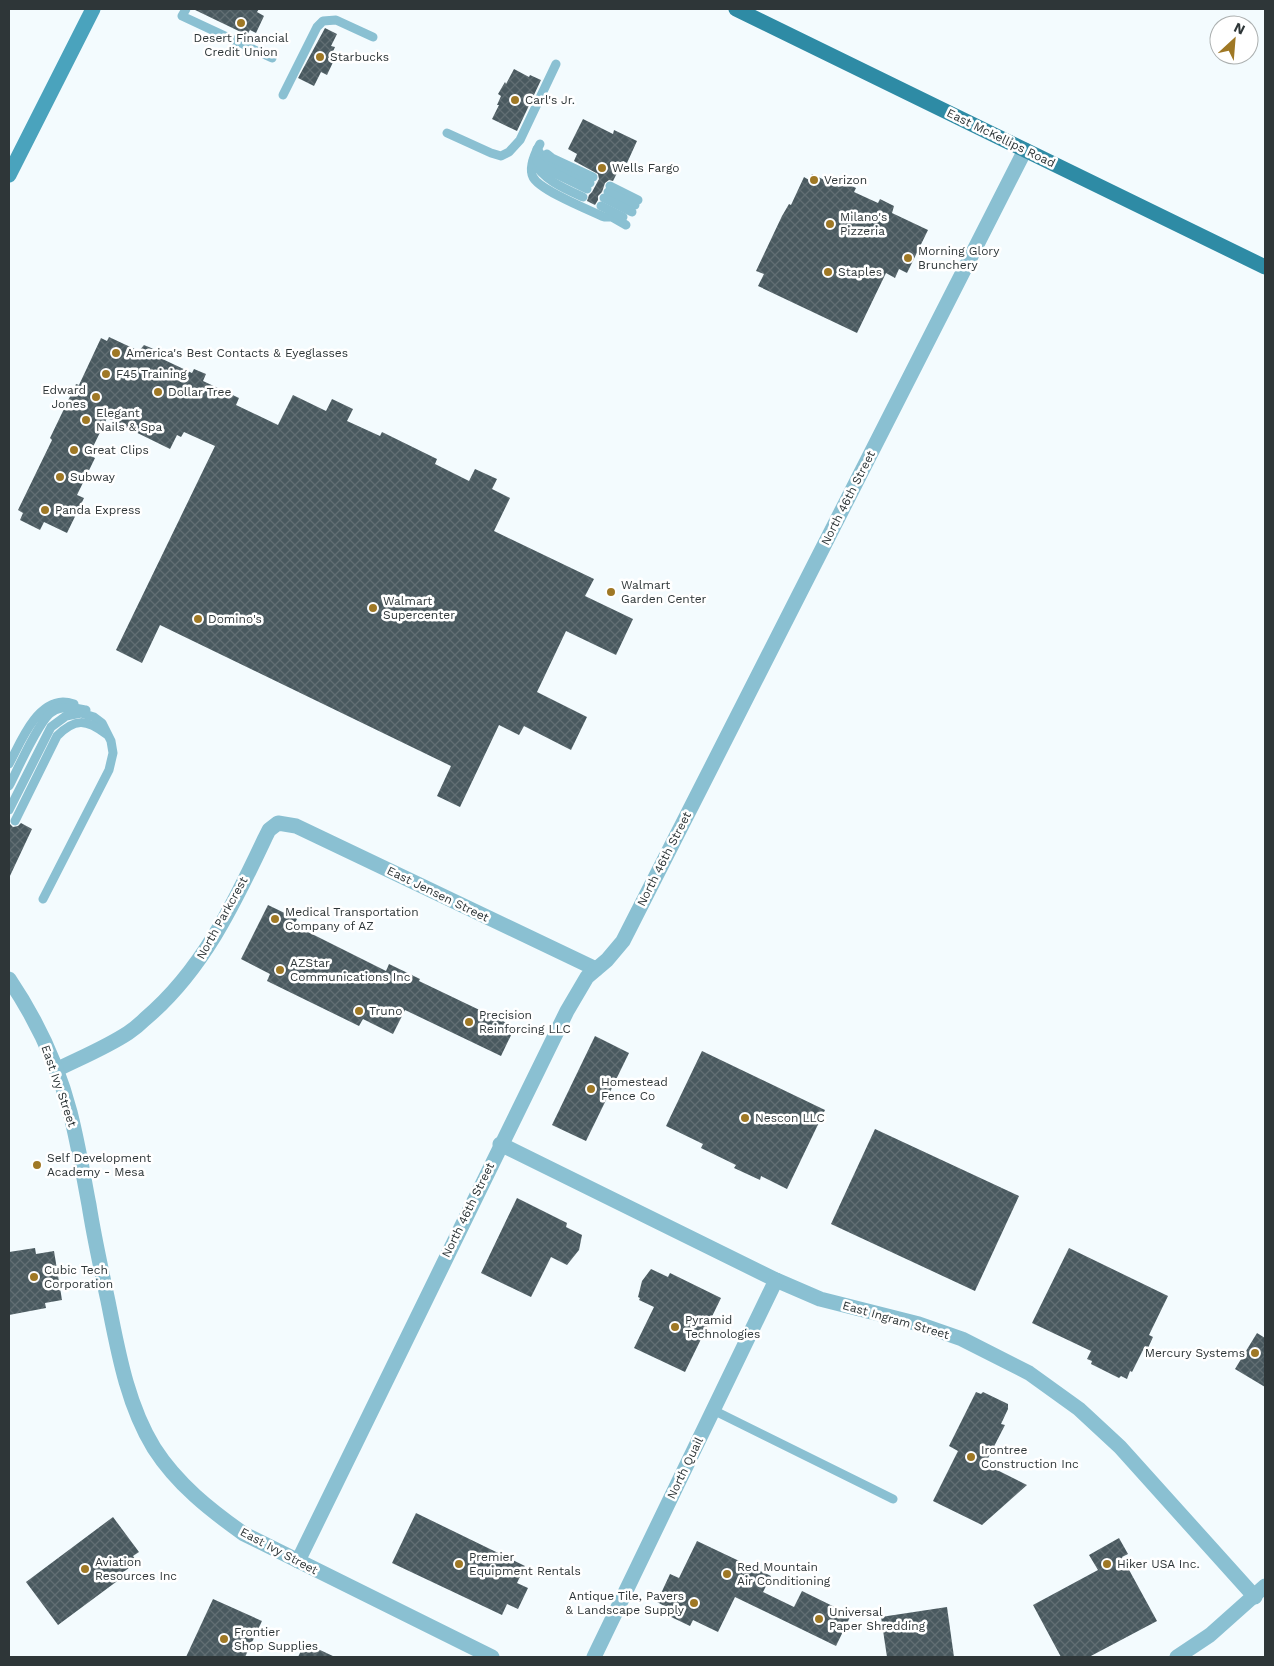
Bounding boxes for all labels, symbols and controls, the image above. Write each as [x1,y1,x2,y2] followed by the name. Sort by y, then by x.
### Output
[1209,15,1259,65] north arrow
[235,17,247,29] marker: Desert Financial Credit Union
[1232,19,1248,38] text: N
[193,31,289,59] place label: Desert Financial Credit Union
[330,50,389,64] place label: Starbucks
[314,51,326,63] marker: Starbucks
[525,93,575,107] place label: Carl's Jr.
[509,94,521,106] marker: Carl's Jr.
[945,106,1057,170] street label: East McKellips Road
[612,161,680,175] place label: Wells Fargo
[596,162,608,174] marker: Wells Fargo
[824,173,867,187] place label: Verizon
[808,174,820,186] marker: Verizon
[840,210,887,238] place label: Milano's Pizzeria
[824,218,836,230] marker: Milano's Pizzeria
[918,244,1000,272] place label: Morning Glory Brunchery
[902,252,914,264] marker: Morning Glory Brunchery
[838,265,882,279] place label: Staples
[822,266,834,278] marker: Staples
[126,346,348,360] place label: America's Best Contacts & Eyeglasses
[110,347,122,359] marker: America's Best Contacts & Eyeglasses
[116,367,187,381] place label: F45 Training
[100,368,112,380] marker: F45 Training
[42,383,86,411] place label: Edward Jones
[168,385,231,399] place label: Dollar Tree
[152,386,164,398] marker: Dollar Tree
[90,391,102,403] marker: Edward Jones
[96,406,163,434] place label: Elegant Nails & Spa
[80,414,92,426] marker: Elegant Nails & Spa
[84,443,149,457] place label: Great Clips
[68,444,80,456] marker: Great Clips
[818,448,878,548] street label: North 46th Street
[70,470,116,484] place label: Subway
[54,471,66,483] marker: Subway
[55,503,141,517] place label: Panda Express
[39,504,51,516] marker: Panda Express
[621,578,707,606] place label: Walmart Garden Center
[605,586,617,598] marker: Walmart Garden Center
[383,594,455,622] place label: Walmart Supercenter
[367,602,379,614] marker: Walmart Supercenter
[208,612,262,626] place label: Domino's
[192,613,204,625] marker: Domino's
[634,809,694,909] street label: North 46th Street
[385,863,491,925] street label: East Jensen Street
[194,874,250,962] street label: North Parkcrest
[285,905,419,933] place label: Medical Transportation Company of AZ
[269,913,281,925] marker: Medical Transportation Company of AZ
[290,956,411,984] place label: AZStar Communications Inc
[274,964,286,976] marker: AZStar Communications Inc
[369,1004,402,1018] place label: Truno
[353,1005,365,1017] marker: Truno
[479,1008,571,1036] place label: Precision Reinforcing LLC
[463,1016,475,1028] marker: Precision Reinforcing LLC
[38,1043,80,1129] street label: East Ivy Street
[601,1075,668,1103] place label: Homestead Fence Co
[585,1083,597,1095] marker: Homestead Fence Co
[755,1111,825,1125] place label: Nescon LLC
[739,1112,751,1124] marker: Nescon LLC
[47,1151,151,1179] place label: Self Development Academy - Mesa
[31,1159,43,1171] marker: Self Development Academy - Mesa
[439,1160,497,1260] street label: North 46th Street
[44,1263,113,1291] place label: Cubic Tech Corporation
[28,1271,40,1283] marker: Cubic Tech Corporation
[841,1298,951,1342] street label: East Ingram Street
[685,1313,760,1341] place label: Pyramid Technologies
[669,1321,681,1333] marker: Pyramid Technologies
[1145,1346,1245,1360] place label: Mercury Systems
[1249,1347,1261,1359] marker: Mercury Systems
[664,1435,706,1501] street label: North Quail
[981,1443,1079,1471] place label: Irontree Construction Inc
[965,1451,977,1463] marker: Irontree Construction Inc
[238,1525,320,1577] street label: East Ivy Street
[469,1550,581,1578] place label: Premier Equipment Rentals
[95,1555,177,1583] place label: Aviation Resources Inc
[1117,1557,1200,1571] place label: Hiker USA Inc.
[453,1558,465,1570] marker: Premier Equipment Rentals
[1101,1558,1113,1570] marker: Hiker USA Inc.
[737,1560,831,1588] place label: Red Mountain Air Conditioning
[79,1563,91,1575] marker: Aviation Resources Inc
[721,1568,733,1580] marker: Red Mountain Air Conditioning
[565,1589,685,1617] place label: Antique Tile, Pavers & Landscape Supply
[688,1597,700,1609] marker: Antique Tile, Pavers & Landscape Supply
[829,1605,926,1633] place label: Universal Paper Shredding
[813,1613,825,1625] marker: Universal Paper Shredding
[234,1625,318,1653] place label: Frontier Shop Supplies
[218,1633,230,1645] marker: Frontier Shop Supplies

